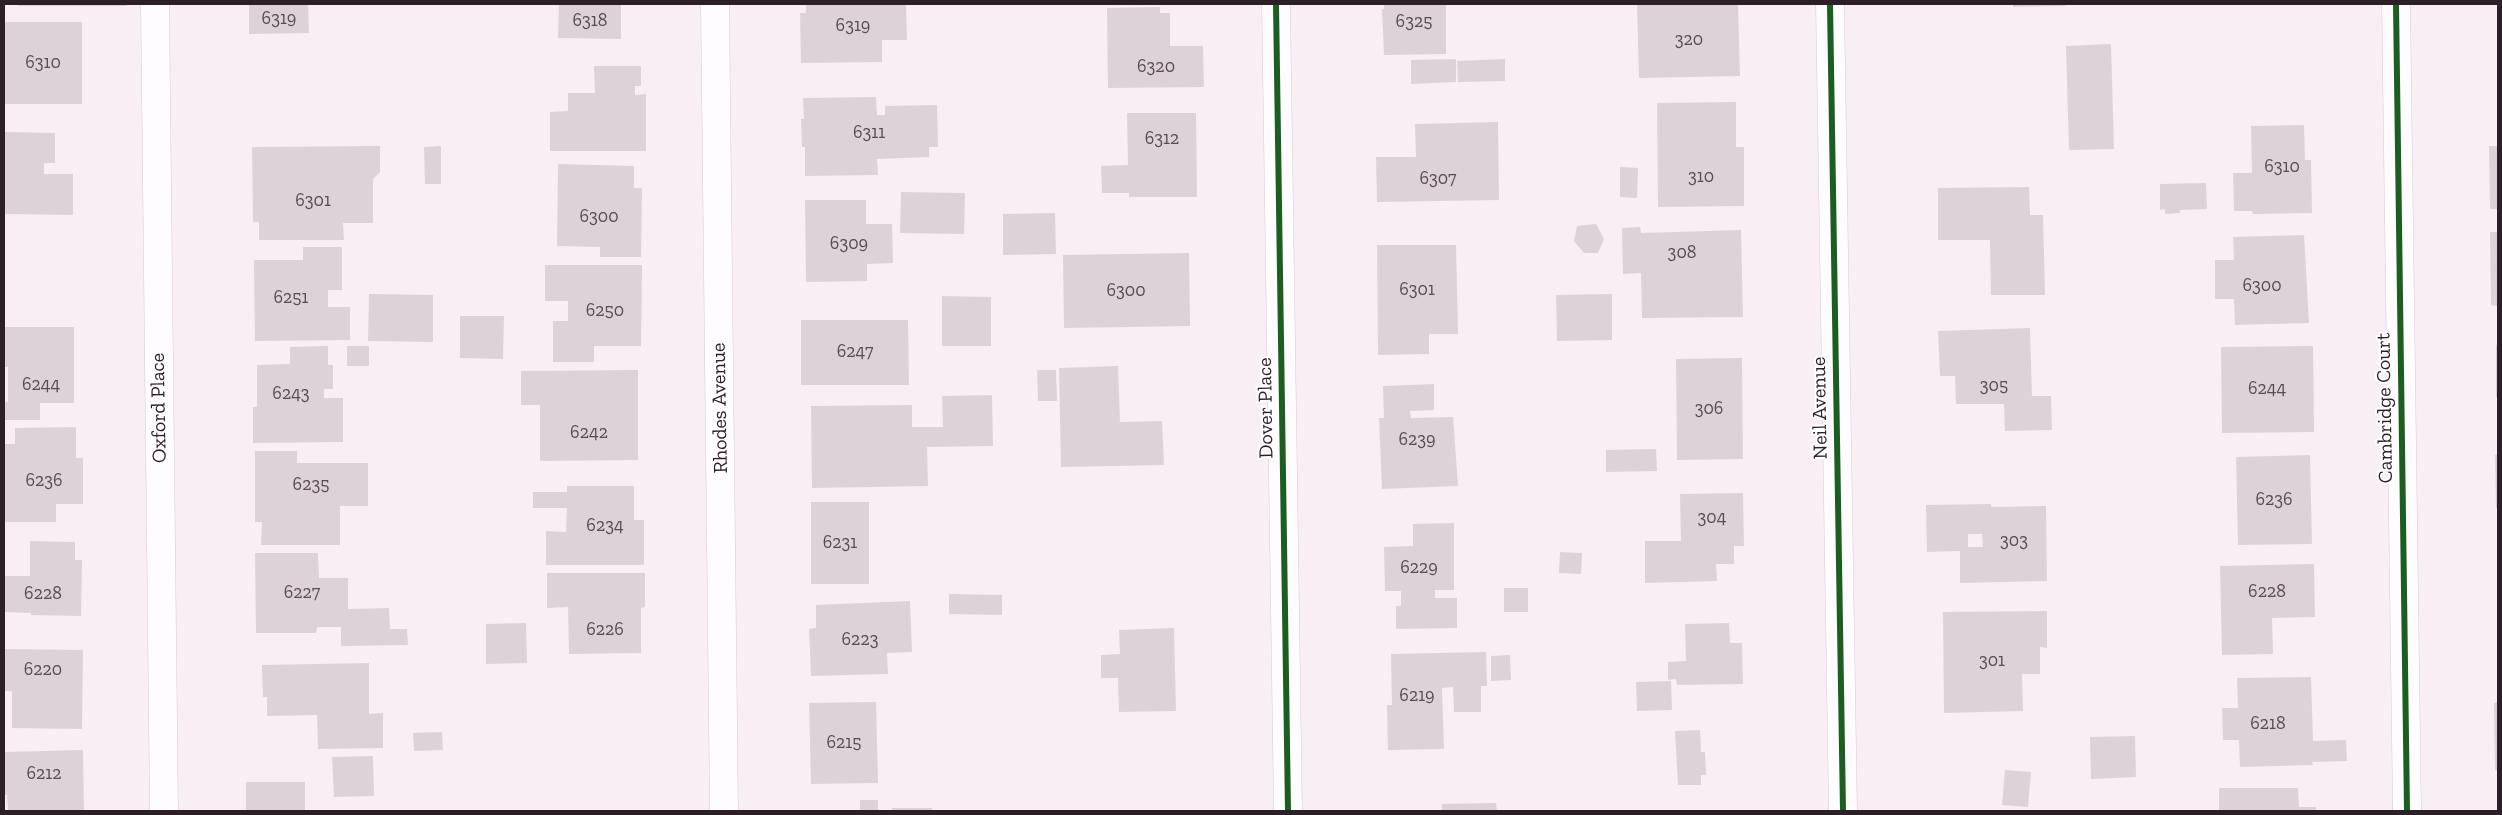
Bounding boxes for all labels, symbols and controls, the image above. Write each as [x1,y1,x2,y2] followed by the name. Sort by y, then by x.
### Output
[262,8,296,30] house number: 6319
[573,10,607,32] house number: 6318
[1396,11,1432,33] house number: 6325
[836,15,870,37] house number: 6319
[1675,29,1703,51] house number: 320
[25,52,61,74] house number: 6310
[1137,56,1175,78] house number: 6320
[853,122,885,144] house number: 6311
[1145,128,1179,150] house number: 6312
[2264,156,2300,178] house number: 6310
[1688,166,1714,188] house number: 310
[1419,168,1457,190] house number: 6307
[295,190,331,212] house number: 6301
[579,206,619,228] house number: 6300
[830,233,868,255] house number: 6309
[1668,242,1696,264] house number: 308
[2242,275,2282,297] house number: 6300
[1399,279,1435,301] house number: 6301
[1106,280,1146,302] house number: 6300
[274,287,308,309] house number: 6251
[586,300,624,322] house number: 6250
[2372,332,2398,484] street label: Cambridge Court
[837,341,873,363] house number: 6247
[707,342,733,474] street label: Rhodes Avenue
[146,353,172,463] street label: Oxford Place
[1253,357,1279,459] street label: Dover Place
[1807,357,1833,459] street label: Neil Avenue
[22,374,60,396] house number: 6244
[1980,375,2008,397] house number: 305
[2248,378,2286,400] house number: 6244
[272,383,310,405] house number: 6243
[1695,398,1723,420] house number: 306
[570,422,608,444] house number: 6242
[1398,429,1436,451] house number: 6239
[25,470,63,492] house number: 6236
[293,474,329,496] house number: 6235
[2255,489,2293,511] house number: 6236
[1698,507,1726,529] house number: 304
[586,515,624,537] house number: 6234
[2000,530,2028,552] house number: 303
[823,532,857,554] house number: 6231
[1400,557,1438,579] house number: 6229
[2248,581,2286,603] house number: 6228
[284,582,320,604] house number: 6227
[24,583,62,605] house number: 6228
[586,619,624,641] house number: 6226
[842,629,878,651] house number: 6223
[1979,650,2005,672] house number: 301
[24,659,62,681] house number: 6220
[1399,685,1435,707] house number: 6219
[2250,713,2286,735] house number: 6218
[827,732,861,754] house number: 6215
[26,763,62,785] house number: 6212

